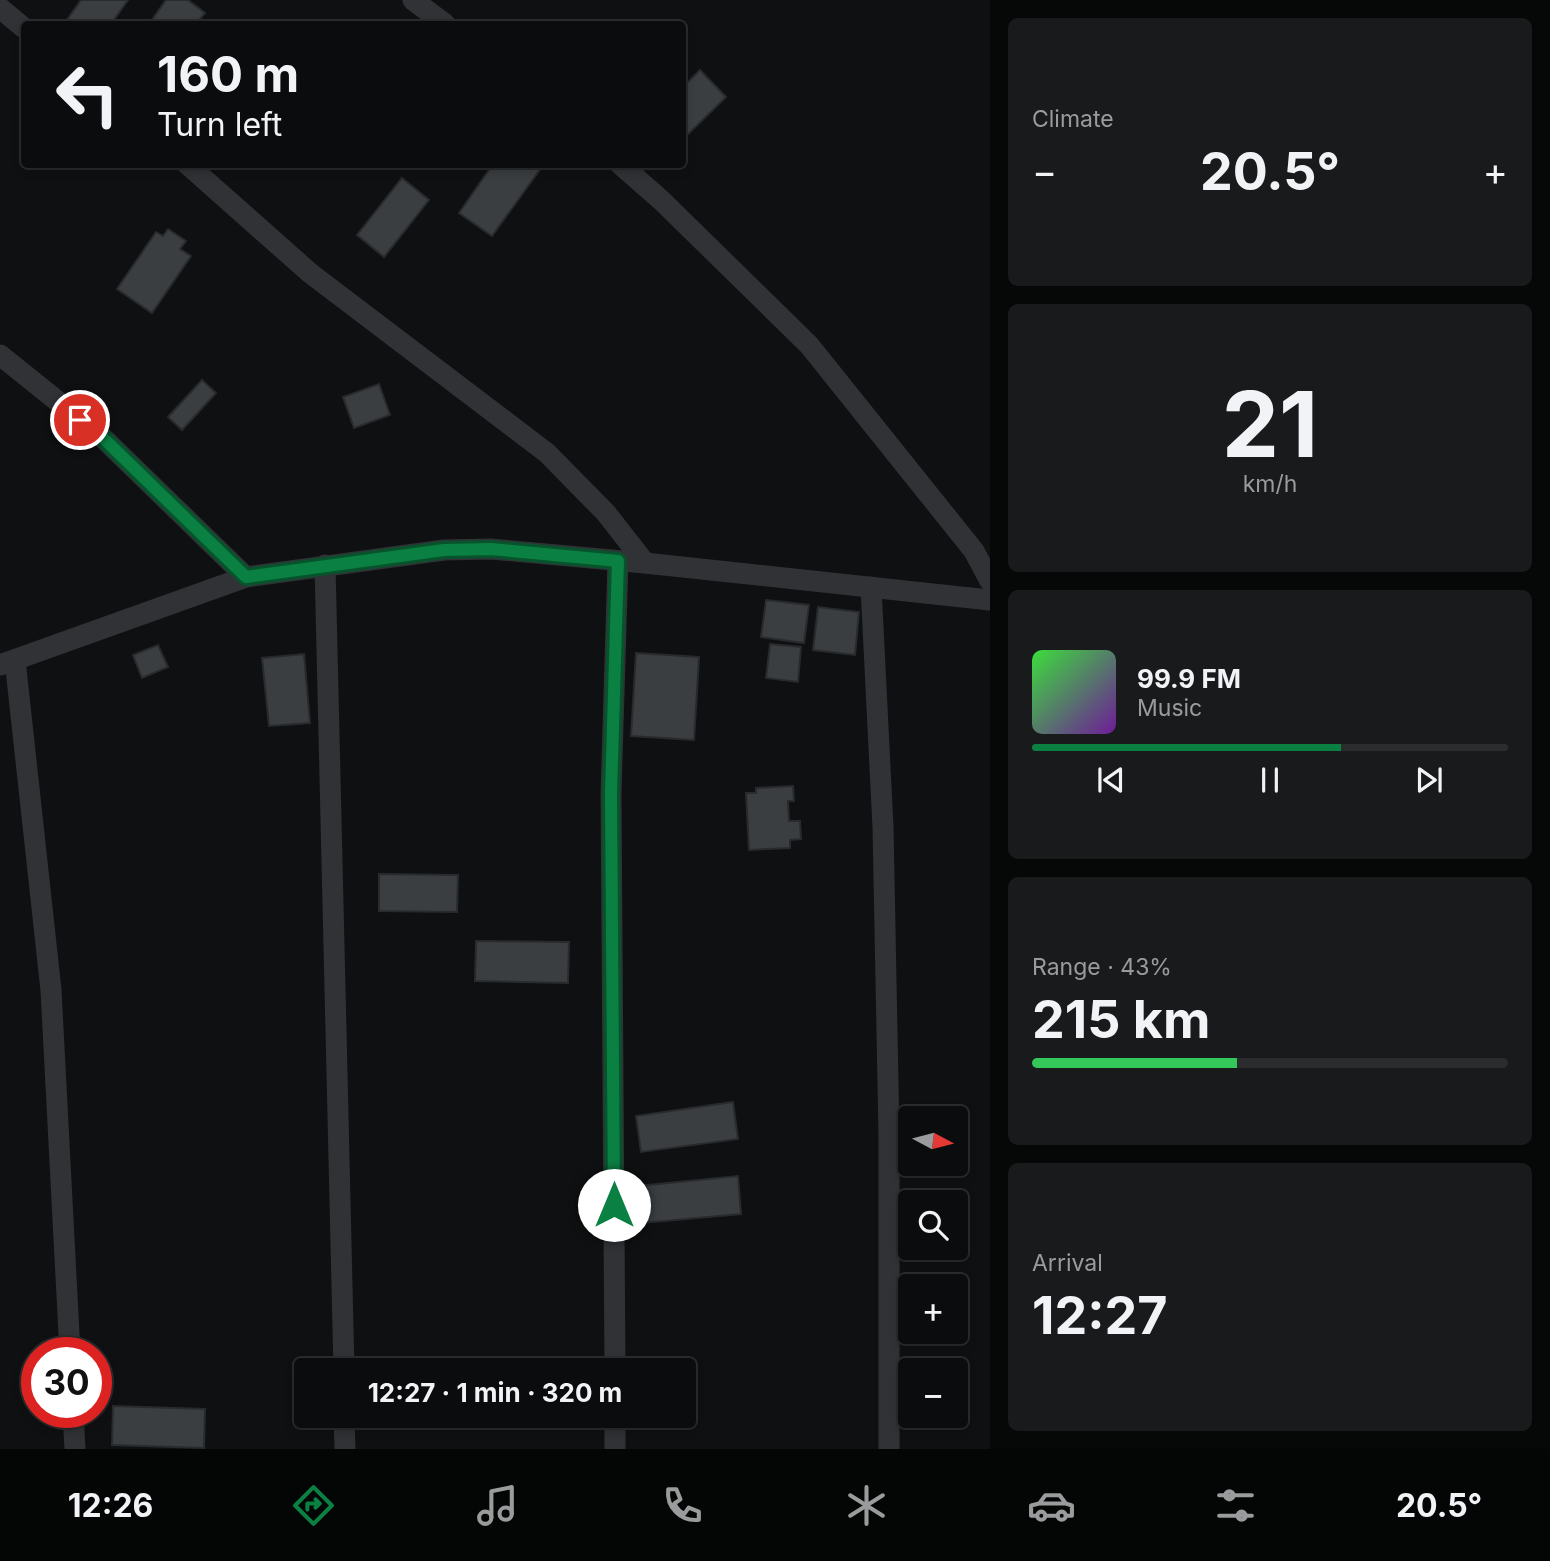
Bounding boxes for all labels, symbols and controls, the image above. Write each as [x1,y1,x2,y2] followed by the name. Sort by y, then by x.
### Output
[157,45,299,104] text: 160 m
[42,49,133,140] icon: left
[157,105,282,144] text: Turn left
[1032,105,1114,133] text: Climate
[1200,140,1340,203] text: 20.5°
[1032,148,1057,194] text: −
[1483,148,1508,194] text: +
[1222,369,1318,479] text: 21
[50,390,110,450] pin
[61,401,99,439] icon: arrive
[1243,470,1297,498] text: km/h
[1137,663,1241,694] text: 99.9 FM
[1137,694,1202,722] text: Music
[1092,761,1130,799] icon: previous
[1251,761,1289,799] icon: pause
[1410,761,1448,799] icon: next
[1032,953,1172,981] text: Range · 43%
[1032,988,1210,1051] text: 215 km
[898,1106,968,1176] north arrow
[898,1106,968,1428] map controls
[577,1168,651,1242] position arrow
[898,1190,968,1260] button: search
[1032,1249,1103,1277] text: Arrival
[898,1274,968,1344] button: +
[1032,1284,1168,1347] text: 12:27
[21,1337,112,1428] speed limit sign: 30
[898,1358,968,1428] button: −
[368,1377,622,1408] text: 12:27 · 1 min · 320 m
[289,1481,338,1530] icon: directions
[473,1481,522,1530] icon: music
[658,1481,707,1530] icon: phone
[842,1481,891,1530] icon: climate
[1027,1481,1076,1530] icon: car
[1211,1481,1260,1530] icon: filters
[68,1486,153,1525] text: 12:26
[1396,1486,1482,1525] text: 20.5°

